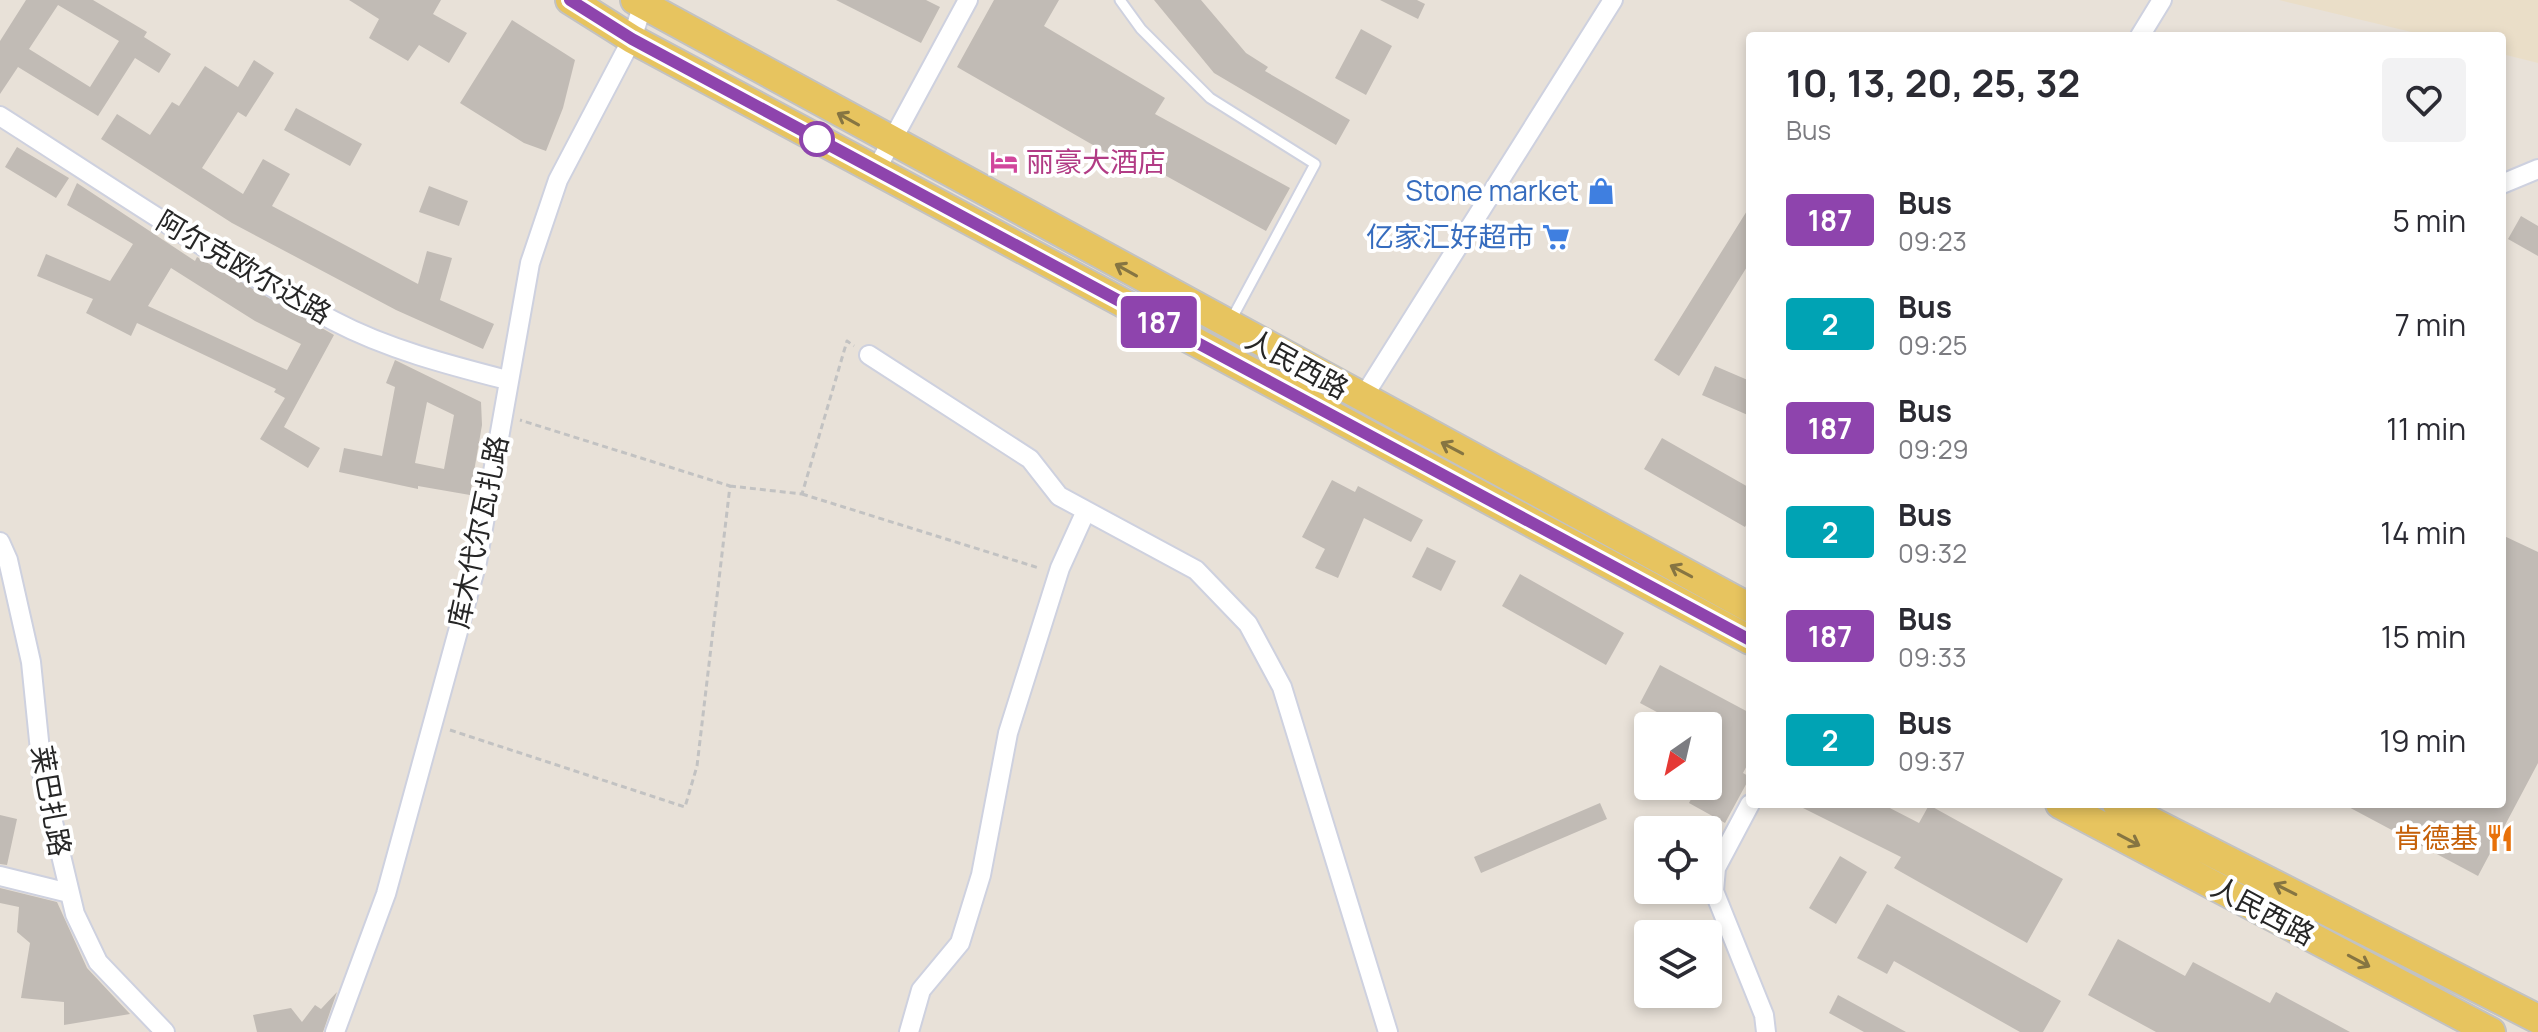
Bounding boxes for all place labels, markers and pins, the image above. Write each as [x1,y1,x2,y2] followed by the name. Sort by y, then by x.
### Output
[800,122,834,156] unlabelled marker
[1026,142,1166,180] place label: 丽豪大酒店
[989,147,1019,177] hotel icon: 丽豪大酒店
[1405,171,1579,209] place label: Stone market
[1586,176,1616,206] shop icon: Stone market
[1366,217,1534,255] place label: 亿家汇好超市
[1541,222,1571,252] supermarket icon: 亿家汇好超市
[2394,818,2478,856] place label: 肯德基
[2485,823,2515,853] restaurant icon: 肯德基

